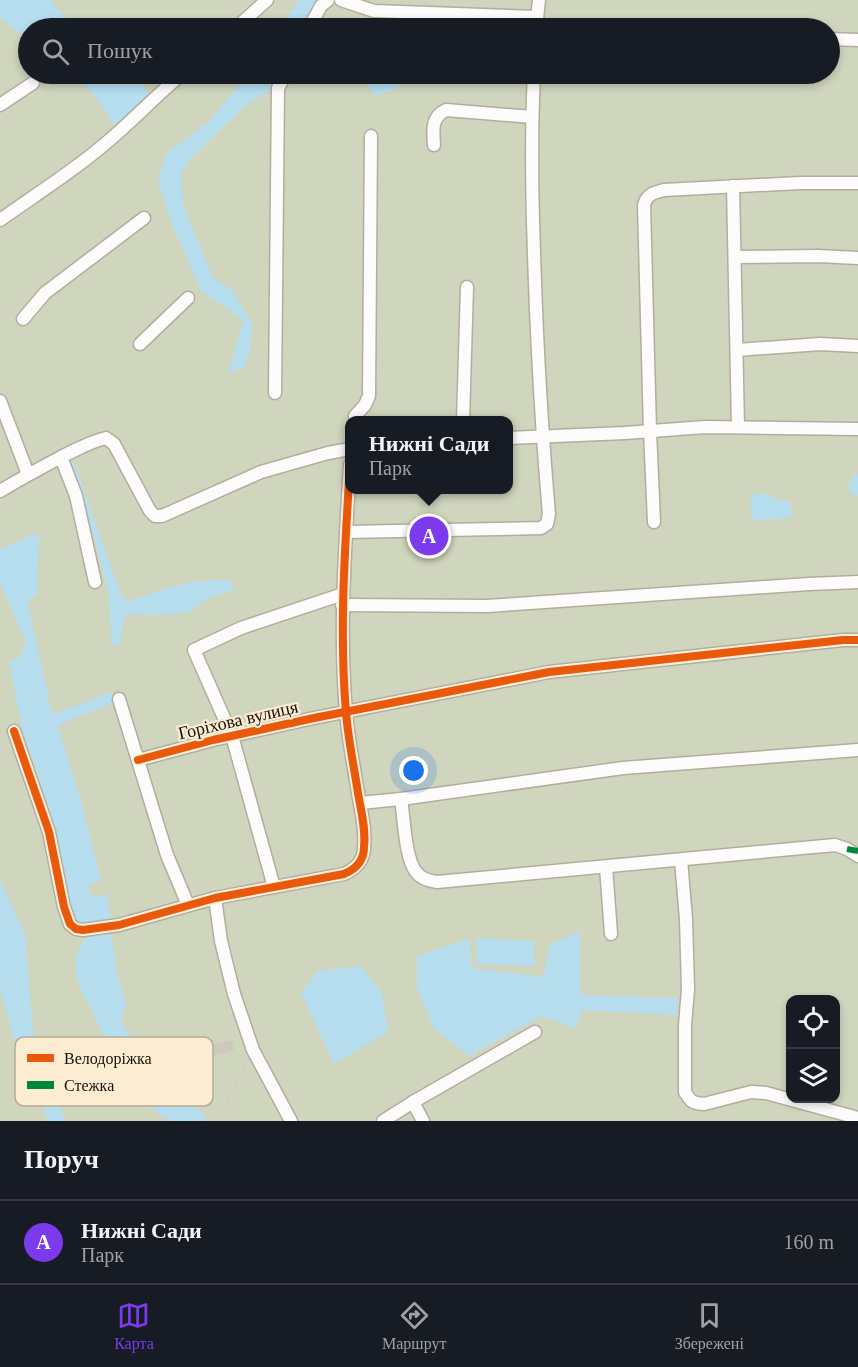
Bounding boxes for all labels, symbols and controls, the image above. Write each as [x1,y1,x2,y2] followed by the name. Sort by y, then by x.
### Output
[18,18,840,84] search box
[39,35,72,68] icon: search
[87,38,153,63] text: Пошук
[345,416,513,494] popup
[369,431,489,456] text: Нижні Сади
[369,457,412,479] text: Парк
[410,514,448,558] pin: A
[176,696,300,744] street label: Горіхова вулиця
[399,756,428,785] your location
[786,995,840,1103] map controls
[786,995,840,1049] button: locate
[15,1037,213,1106] legend
[786,1049,840,1103] button: layers
[64,1050,152,1068] text: Велодоріжка
[64,1077,114,1094] text: Стежка
[24,1145,99,1174] text: Поруч
[81,1218,202,1243] text: Нижні Сади
[36,1231,51,1253] text: A
[783,1231,834,1253] text: 160 m
[81,1244,124,1266] text: Парк
[114,1299,154,1353] tab: Карта
[382,1299,446,1353] tab: Маршрут
[675,1299,744,1353] tab: Збережені

